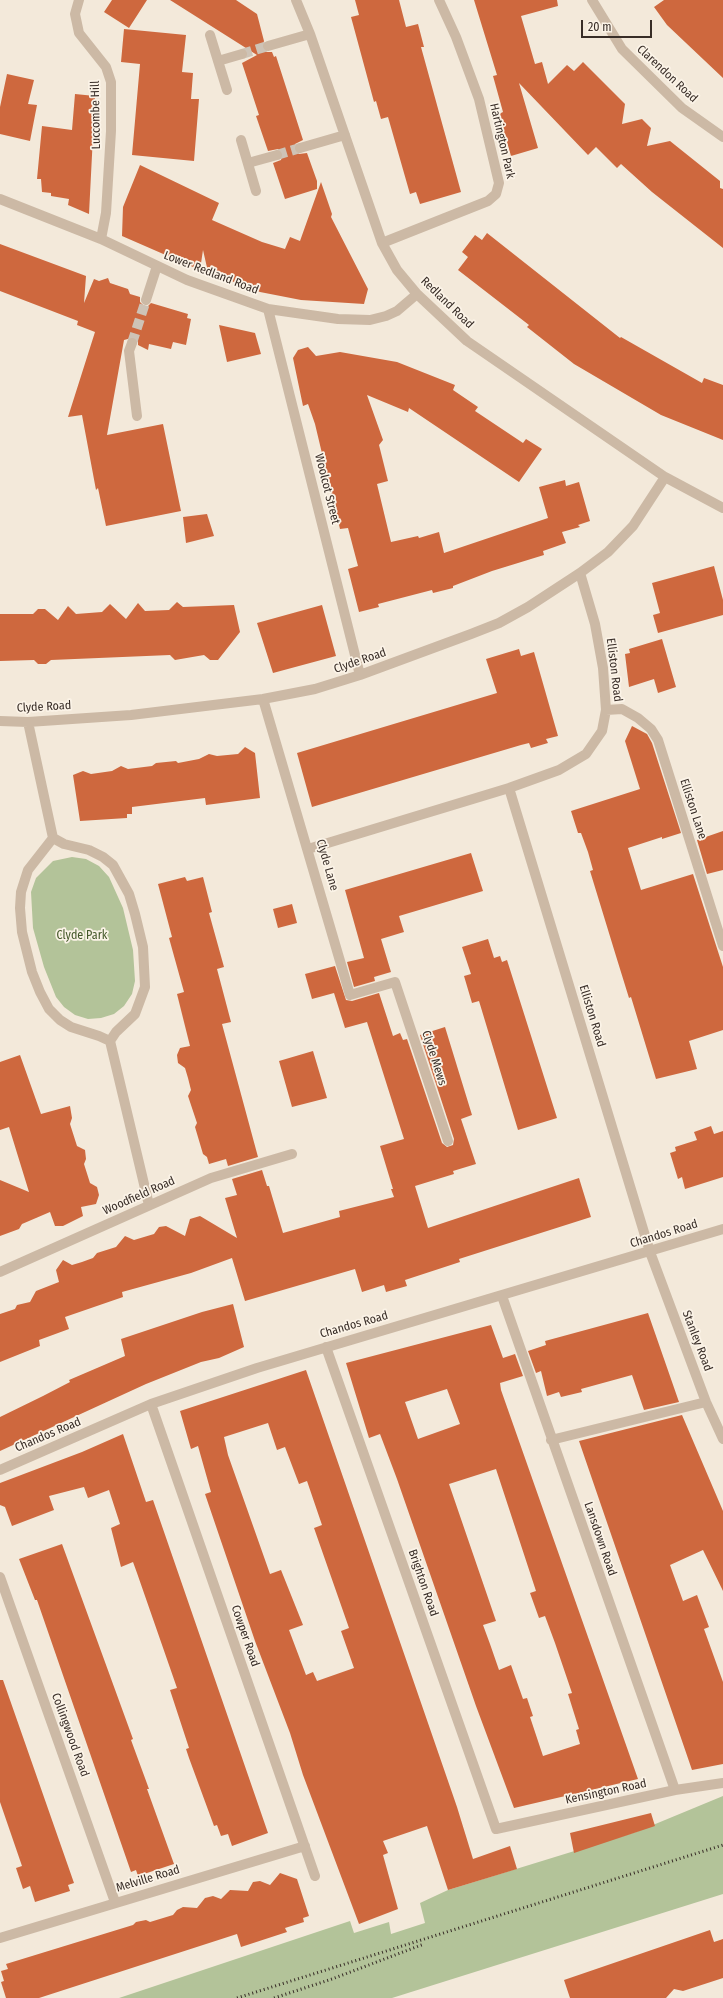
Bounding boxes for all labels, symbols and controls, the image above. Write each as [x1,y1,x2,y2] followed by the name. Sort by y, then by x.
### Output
[583,12,654,38] scale bar
[588,20,612,34] text: 20 m
[634,42,700,106] street label: Clarendon Road
[88,81,104,149] street label: Luccombe Hill
[486,102,518,180] street label: Hartington Park
[162,248,260,298] street label: Lower Redland Road
[417,274,477,332] street label: Redland Road
[311,452,343,526] street label: Woolcot Street
[603,637,625,703] street label: Elliston Road
[332,645,388,677] street label: Clyde Road
[16,698,72,716] street label: Clyde Road
[676,777,710,841] street label: Elliston Lane
[313,838,341,892] street label: Clyde Lane
[57,929,107,943] park label: Clyde Park
[576,983,608,1049] street label: Elliston Road
[418,1029,450,1087] street label: Clyde Mews
[101,1174,177,1218] street label: Woodfield Road
[628,1217,700,1251] street label: Chandos Road
[318,1308,390,1342] street label: Chandos Road
[679,1309,715,1373] street label: Stanley Road
[13,1415,83,1455] street label: Chandos Road
[581,1500,619,1578] street label: Lansdown Road
[405,1548,441,1618] street label: Brighton Road
[228,1603,262,1669] street label: Cowper Road
[48,1691,92,1779] street label: Collingwood Road
[564,1776,648,1808] street label: Kensington Road
[114,1862,182,1896] street label: Melville Road

